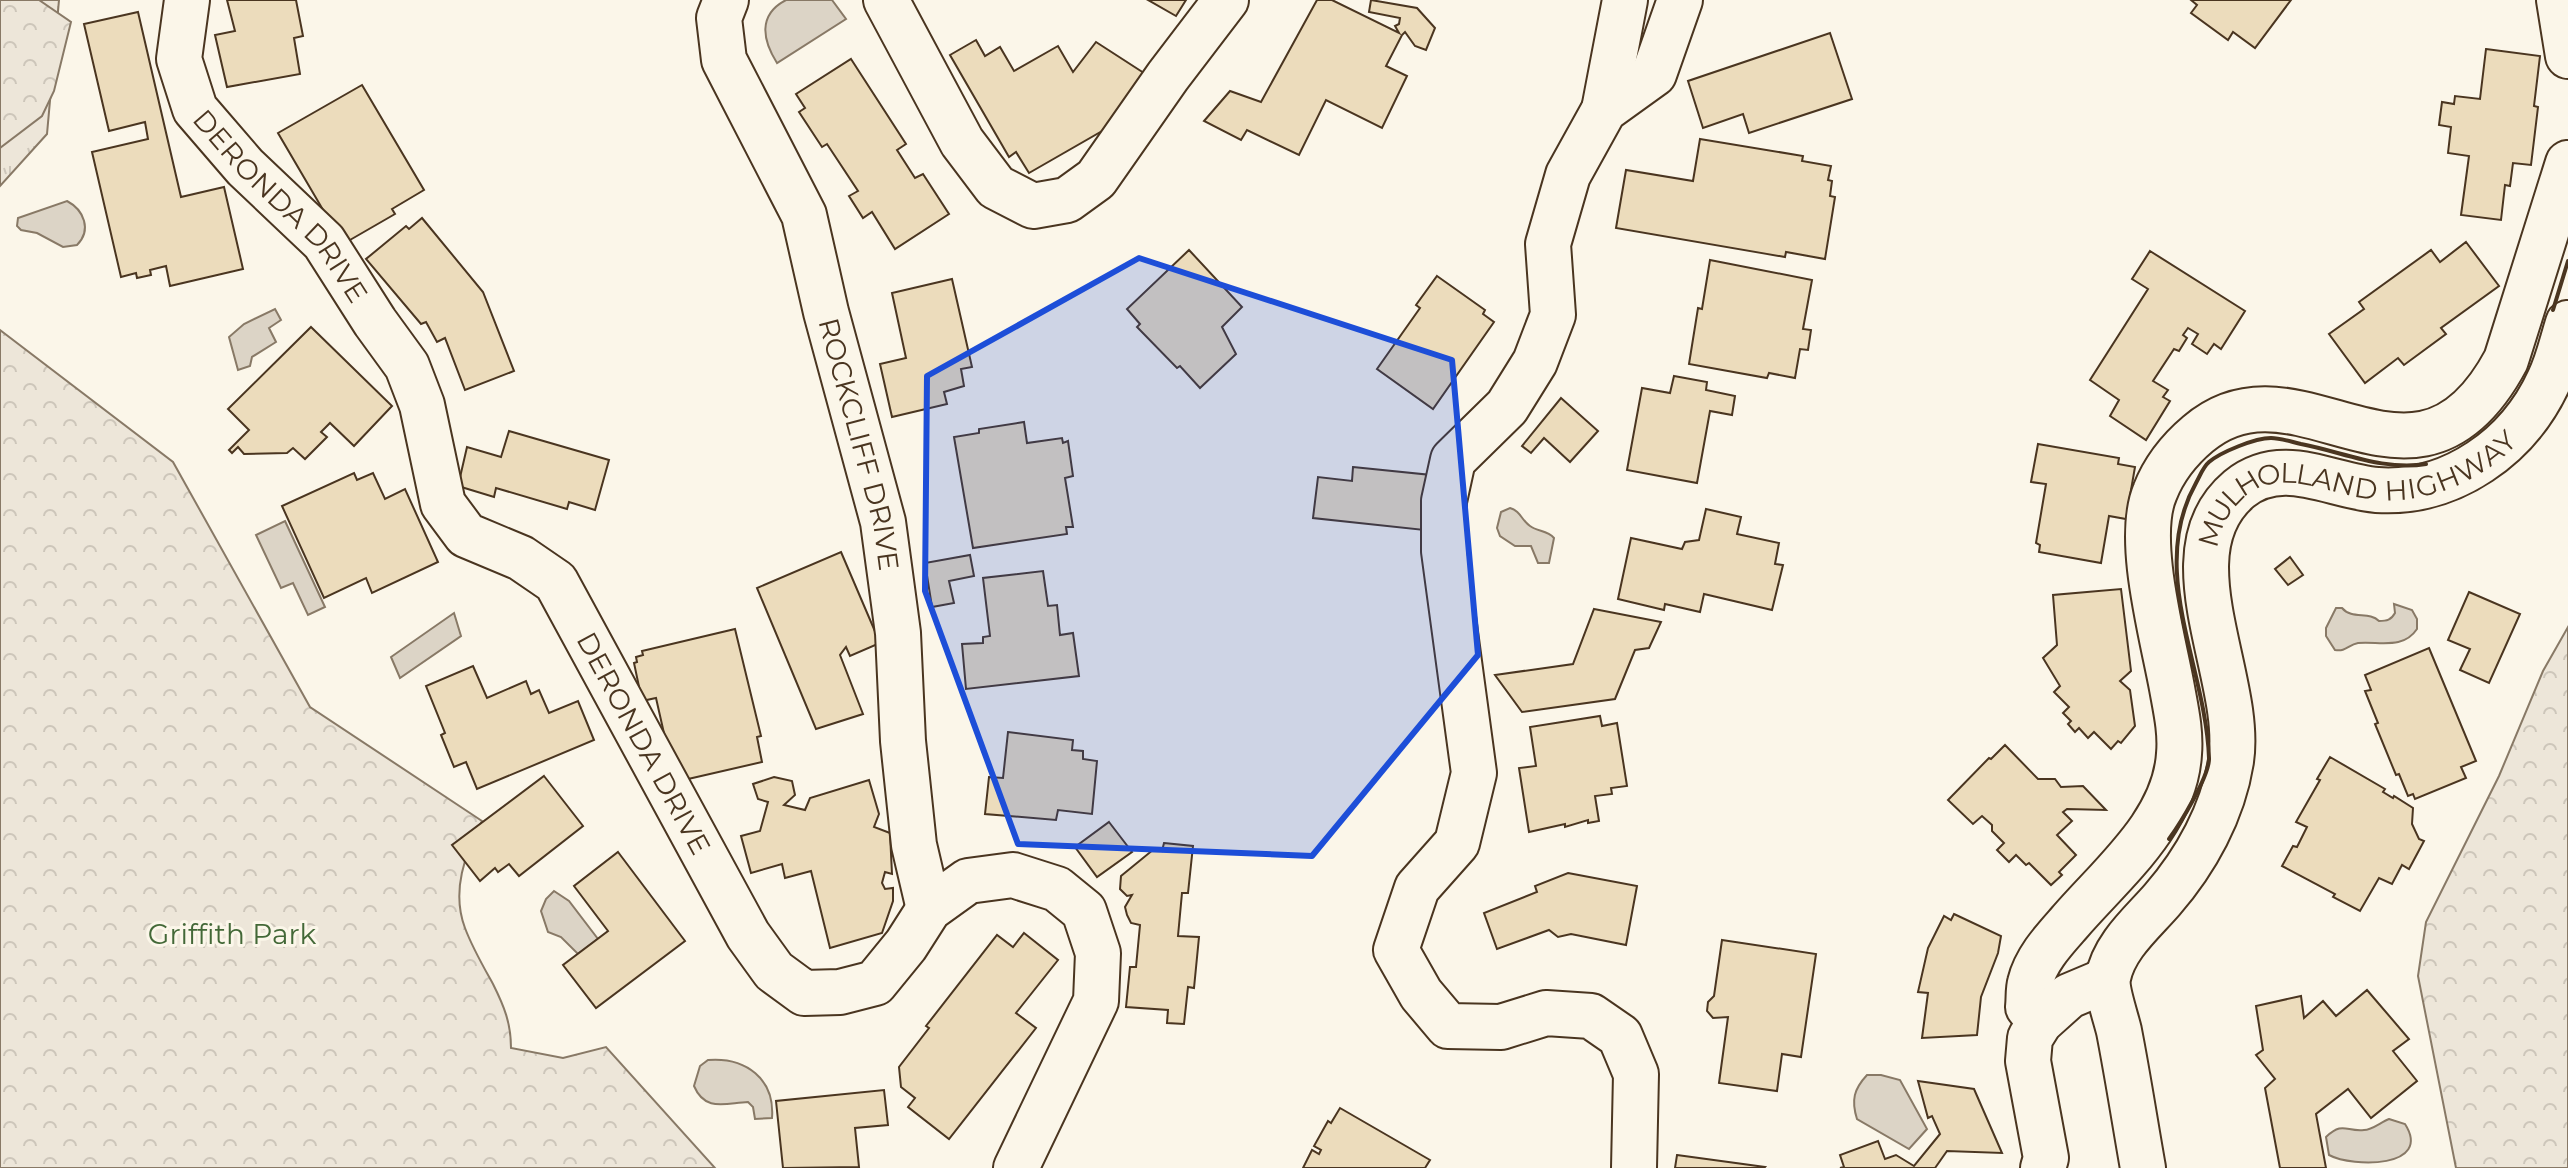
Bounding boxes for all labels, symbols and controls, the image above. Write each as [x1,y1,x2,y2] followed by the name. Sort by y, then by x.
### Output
[186,102,375,309] street label: DERONDA DRIVE
[811,314,906,572] street label: ROCKCLIFF DRIVE
[2190,423,2523,551] street label: MULHOLLAND HIGHWAY
[570,626,718,860] street label: DERONDA DRIVE
[148,917,316,951] park label: Griffith Park

